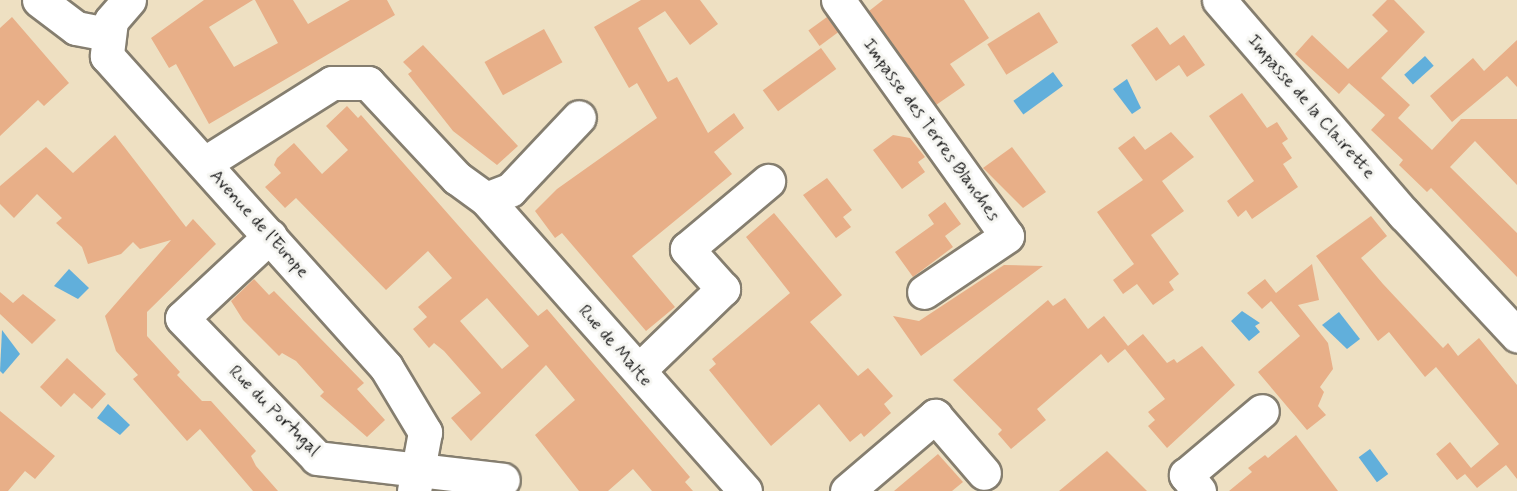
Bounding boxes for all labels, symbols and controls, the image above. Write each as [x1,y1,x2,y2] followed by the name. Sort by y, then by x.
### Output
[1243,31,1379,183] street label: Impasse de la Clairette
[856,33,1006,227] street label: Impasse des Terres Blanches
[205,165,313,283] street label: Avenue de l'Europe
[574,301,656,391] street label: Rue de Malte
[226,363,322,459] street label: Rue du Portugal

